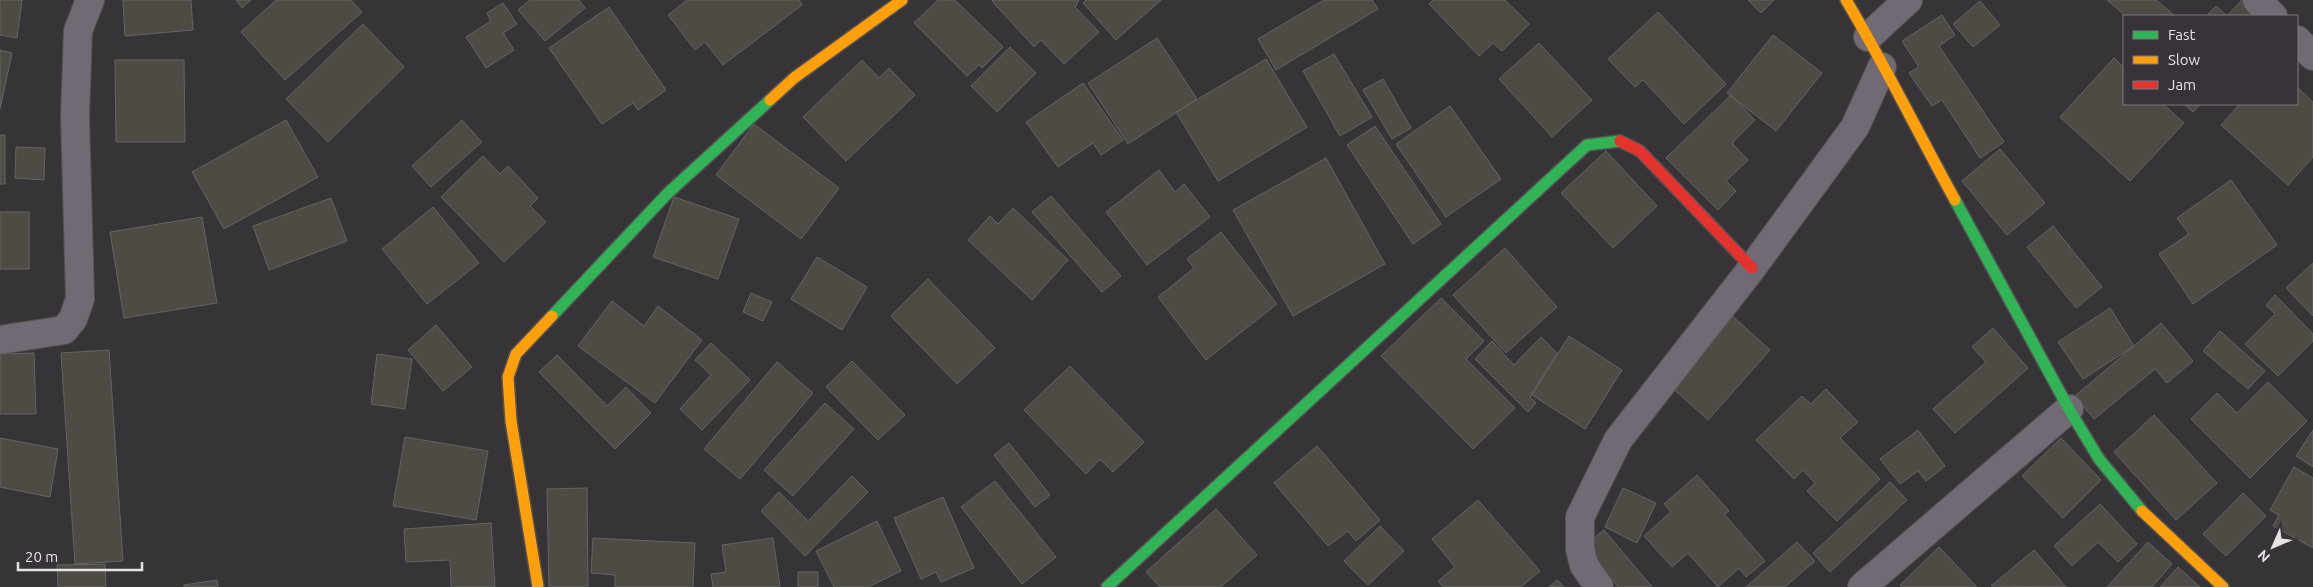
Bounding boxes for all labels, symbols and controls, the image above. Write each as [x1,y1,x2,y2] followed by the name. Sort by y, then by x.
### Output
[2123,15,2298,105] legend
[2168,26,2196,43] text: Fast
[2168,51,2201,68] text: Slow
[2168,76,2196,93] text: Jam
[2248,522,2298,572] north arrow
[18,540,141,572] scale bar
[2254,547,2273,566] text: N
[25,548,58,565] text: 20 m

